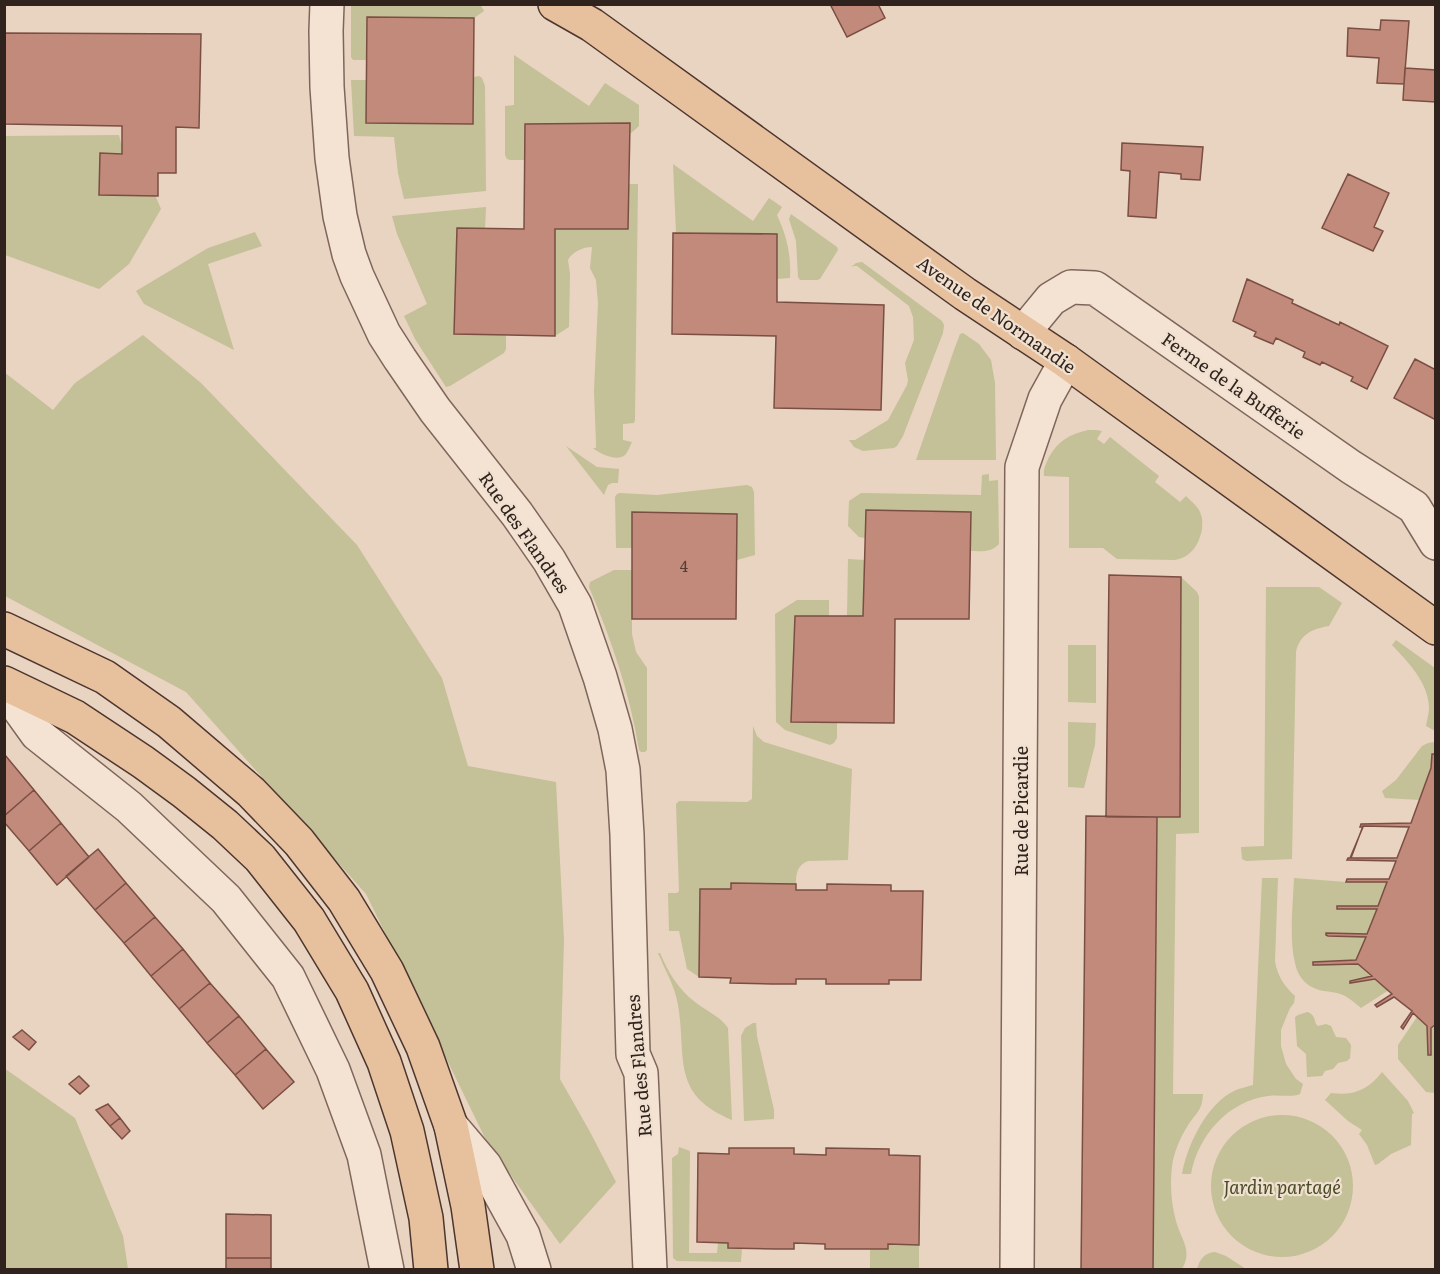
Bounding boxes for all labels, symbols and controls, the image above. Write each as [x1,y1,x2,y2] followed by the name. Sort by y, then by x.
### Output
[912,249,1082,379] street label: Avenue de Normandie
[1156,325,1312,445] street label: Ferme de la Bufferie
[473,466,577,598] street label: Rue des Flandres
[680,554,688,577] house number: 4
[1007,746,1034,876] street label: Rue de Picardie
[618,994,658,1138] street label: Rue des Flandres
[1223,1173,1341,1200] park label: Jardin partagé

